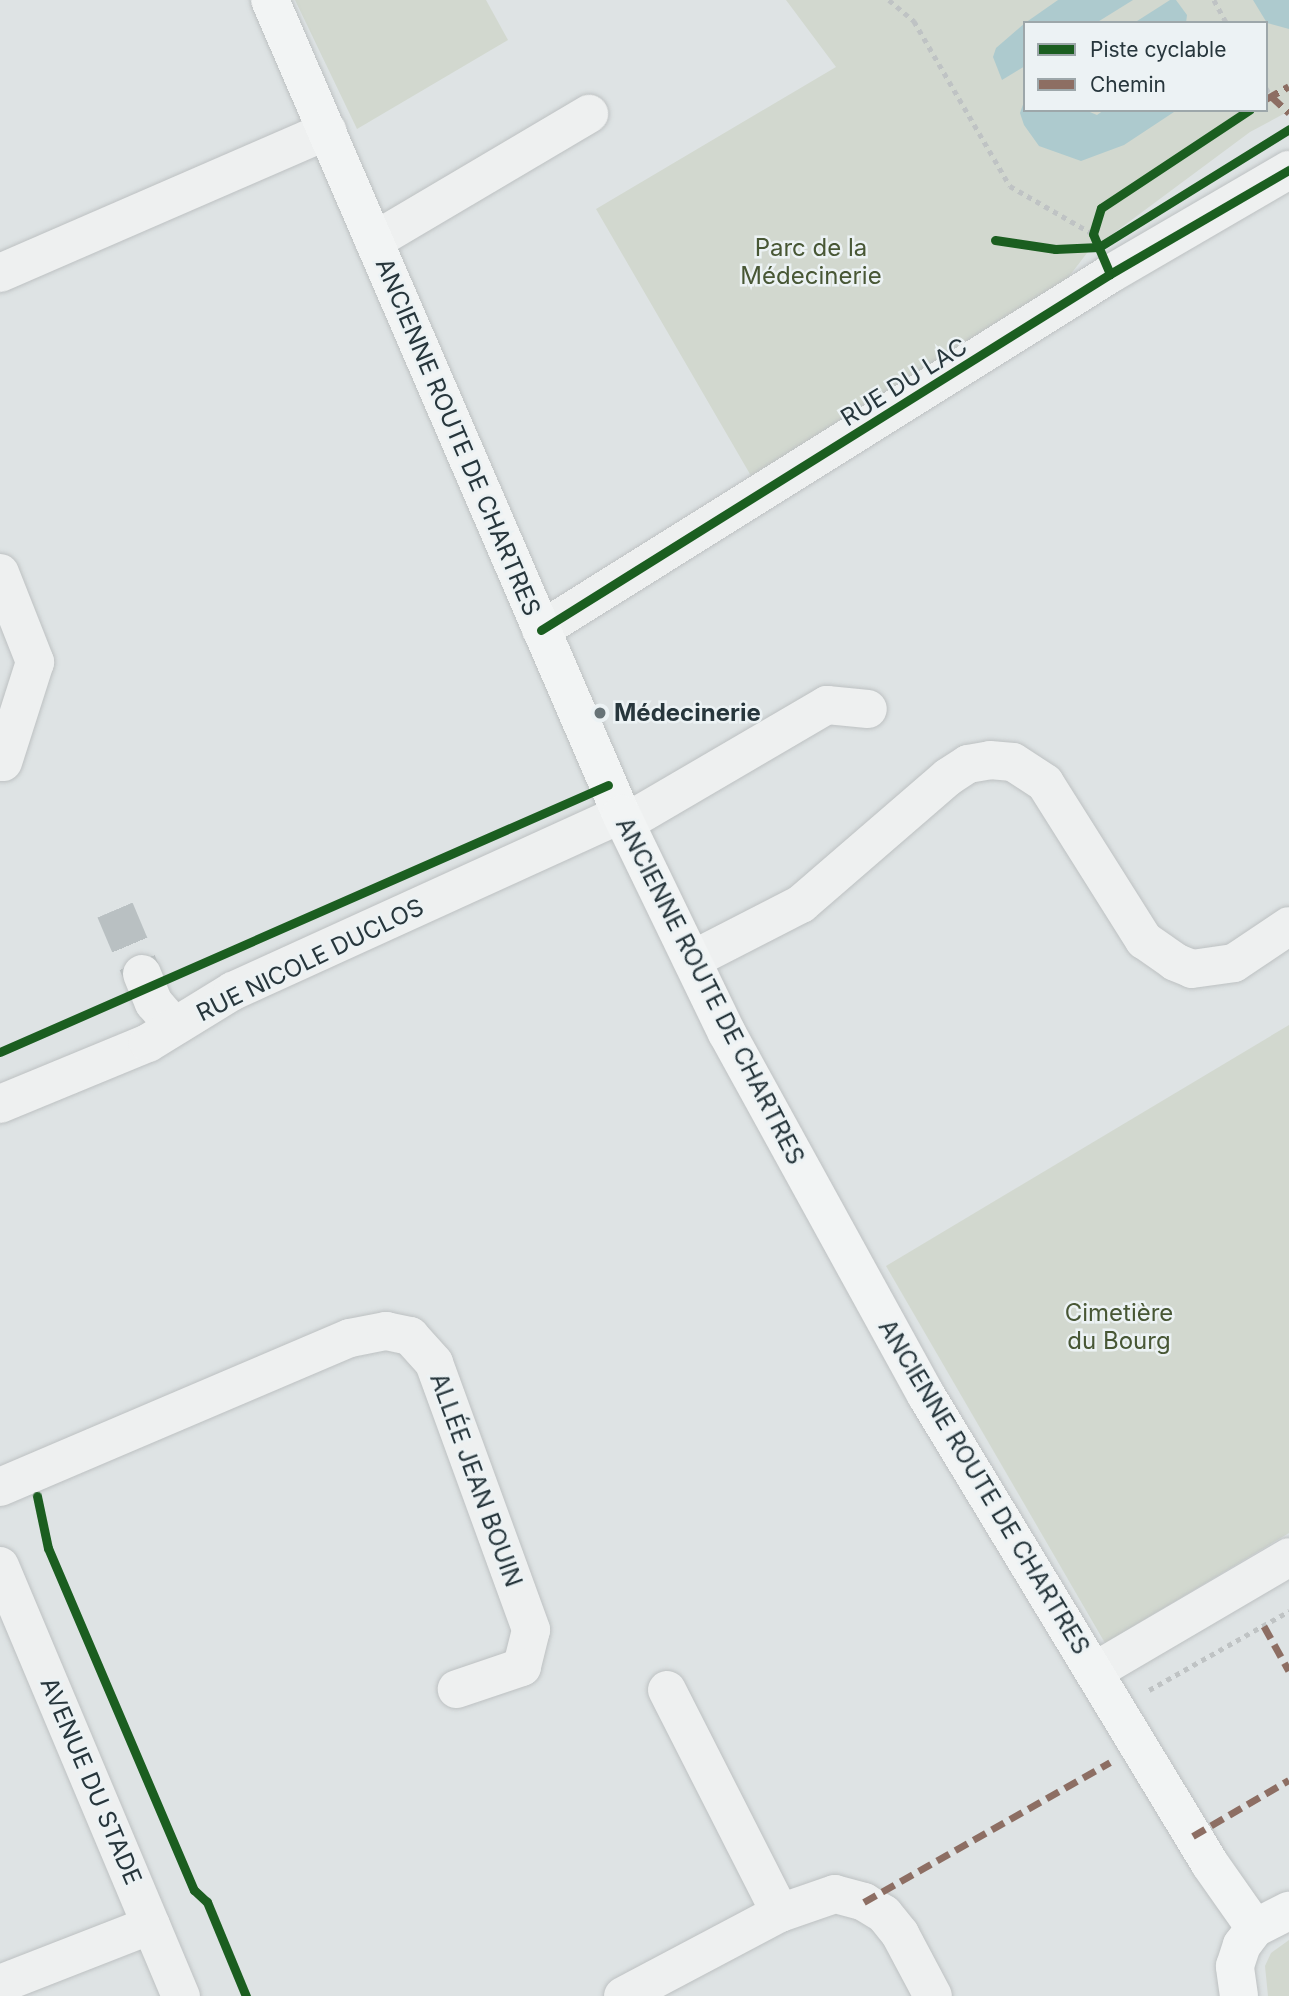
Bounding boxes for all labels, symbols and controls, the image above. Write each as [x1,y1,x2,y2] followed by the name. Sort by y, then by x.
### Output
[1023,21,1268,112] legend
[1090,37,1226,62] text: Piste cyclable
[1090,72,1166,97] text: Chemin
[740,234,882,290] park label: Parc de la Médecinerie
[369,254,547,620] street label: ANCIENNE ROUTE DE CHARTRES
[836,332,972,432] street label: RUE DU LAC
[614,699,761,727] place label: Médecinerie
[592,705,608,721] marker: Médecinerie
[610,813,810,1169] street label: ANCIENNE ROUTE DE CHARTRES
[192,892,428,1028] street label: RUE NICOLE DUCLOS
[1065,1299,1173,1355] park label: Cimetière du Bourg
[872,1314,1096,1660] street label: ANCIENNE ROUTE DE CHARTRES
[424,1369,528,1591] street label: ALLÉE JEAN BOUIN
[34,1673,148,1889] street label: AVENUE DU STADE

